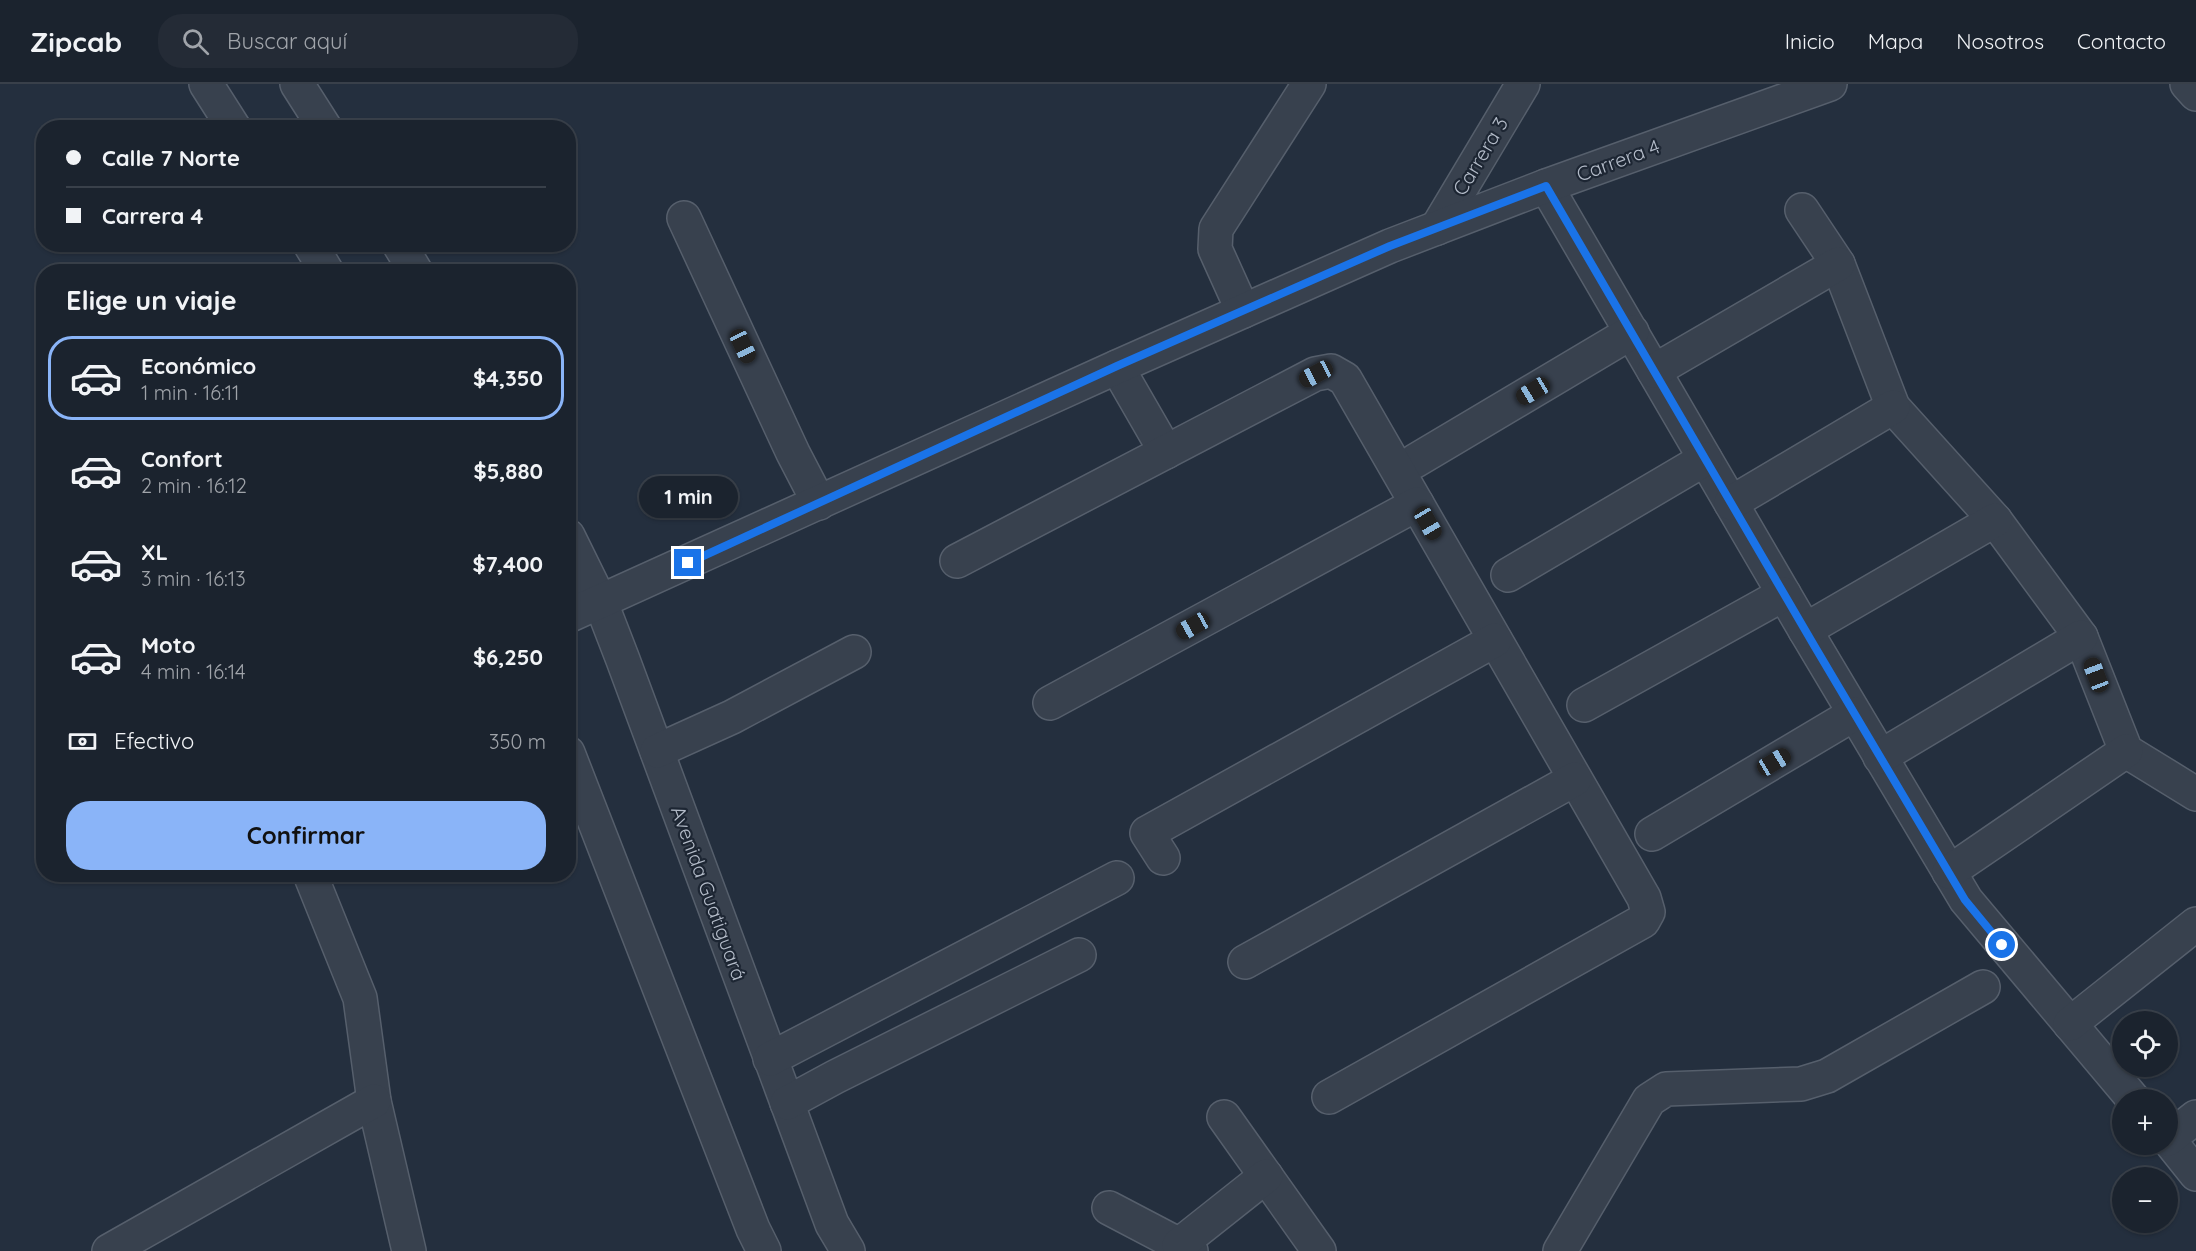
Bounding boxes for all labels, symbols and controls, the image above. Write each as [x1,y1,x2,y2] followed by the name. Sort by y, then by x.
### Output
[158,14,578,68] search box
[30,24,122,59] text: Zipcab
[179,25,212,58] icon: search
[227,27,347,55] text: Buscar aquí
[1785,28,1835,54] text: Inicio
[1868,28,1923,54] text: Mapa
[1956,28,2044,54] text: Nosotros
[2077,28,2166,54] text: Contacto
[1447,112,1513,200] street label: Carrera 3
[1573,133,1663,187] street label: Carrera 4
[102,144,240,172] text: Calle 7 Norte
[102,202,203,230] text: Carrera 4
[66,283,237,317] text: Elige un viaje
[727,326,759,366] car
[69,351,123,405] icon: car
[141,352,256,380] text: Económico
[1296,358,1336,390] car
[473,364,543,392] text: $4,350
[1513,374,1553,408] car
[141,380,239,405] text: 1 min · 16:11
[69,444,123,498] icon: car
[141,445,223,473] text: Confort
[474,457,543,485] text: $5,880
[141,473,247,498] text: 2 min · 16:12
[638,476,738,518] callout: 1 min
[664,484,713,509] text: 1 min
[1411,503,1445,543] car
[69,537,123,591] icon: car
[141,538,168,566] text: XL
[674,549,701,576] route end
[472,550,543,578] text: $7,400
[141,566,246,591] text: 3 min · 16:13
[1173,609,1213,643] car
[69,630,123,684] icon: car
[141,631,195,659] text: Moto
[473,643,543,671] text: $6,250
[2081,655,2111,695] car
[141,659,245,684] text: 4 min · 16:14
[66,725,99,758] icon: cash
[114,727,194,755] text: Efectivo
[489,729,546,754] text: 350 m
[1754,745,1794,779] car
[66,801,546,870] button: Confirmar
[666,802,752,984] street label: Avenida Guatiguará
[1988,931,2015,958] route start
[2112,1011,2178,1233] map controls
[2112,1011,2178,1077] button: locate
[2112,1089,2178,1155] button: +
[2112,1167,2178,1233] button: −

